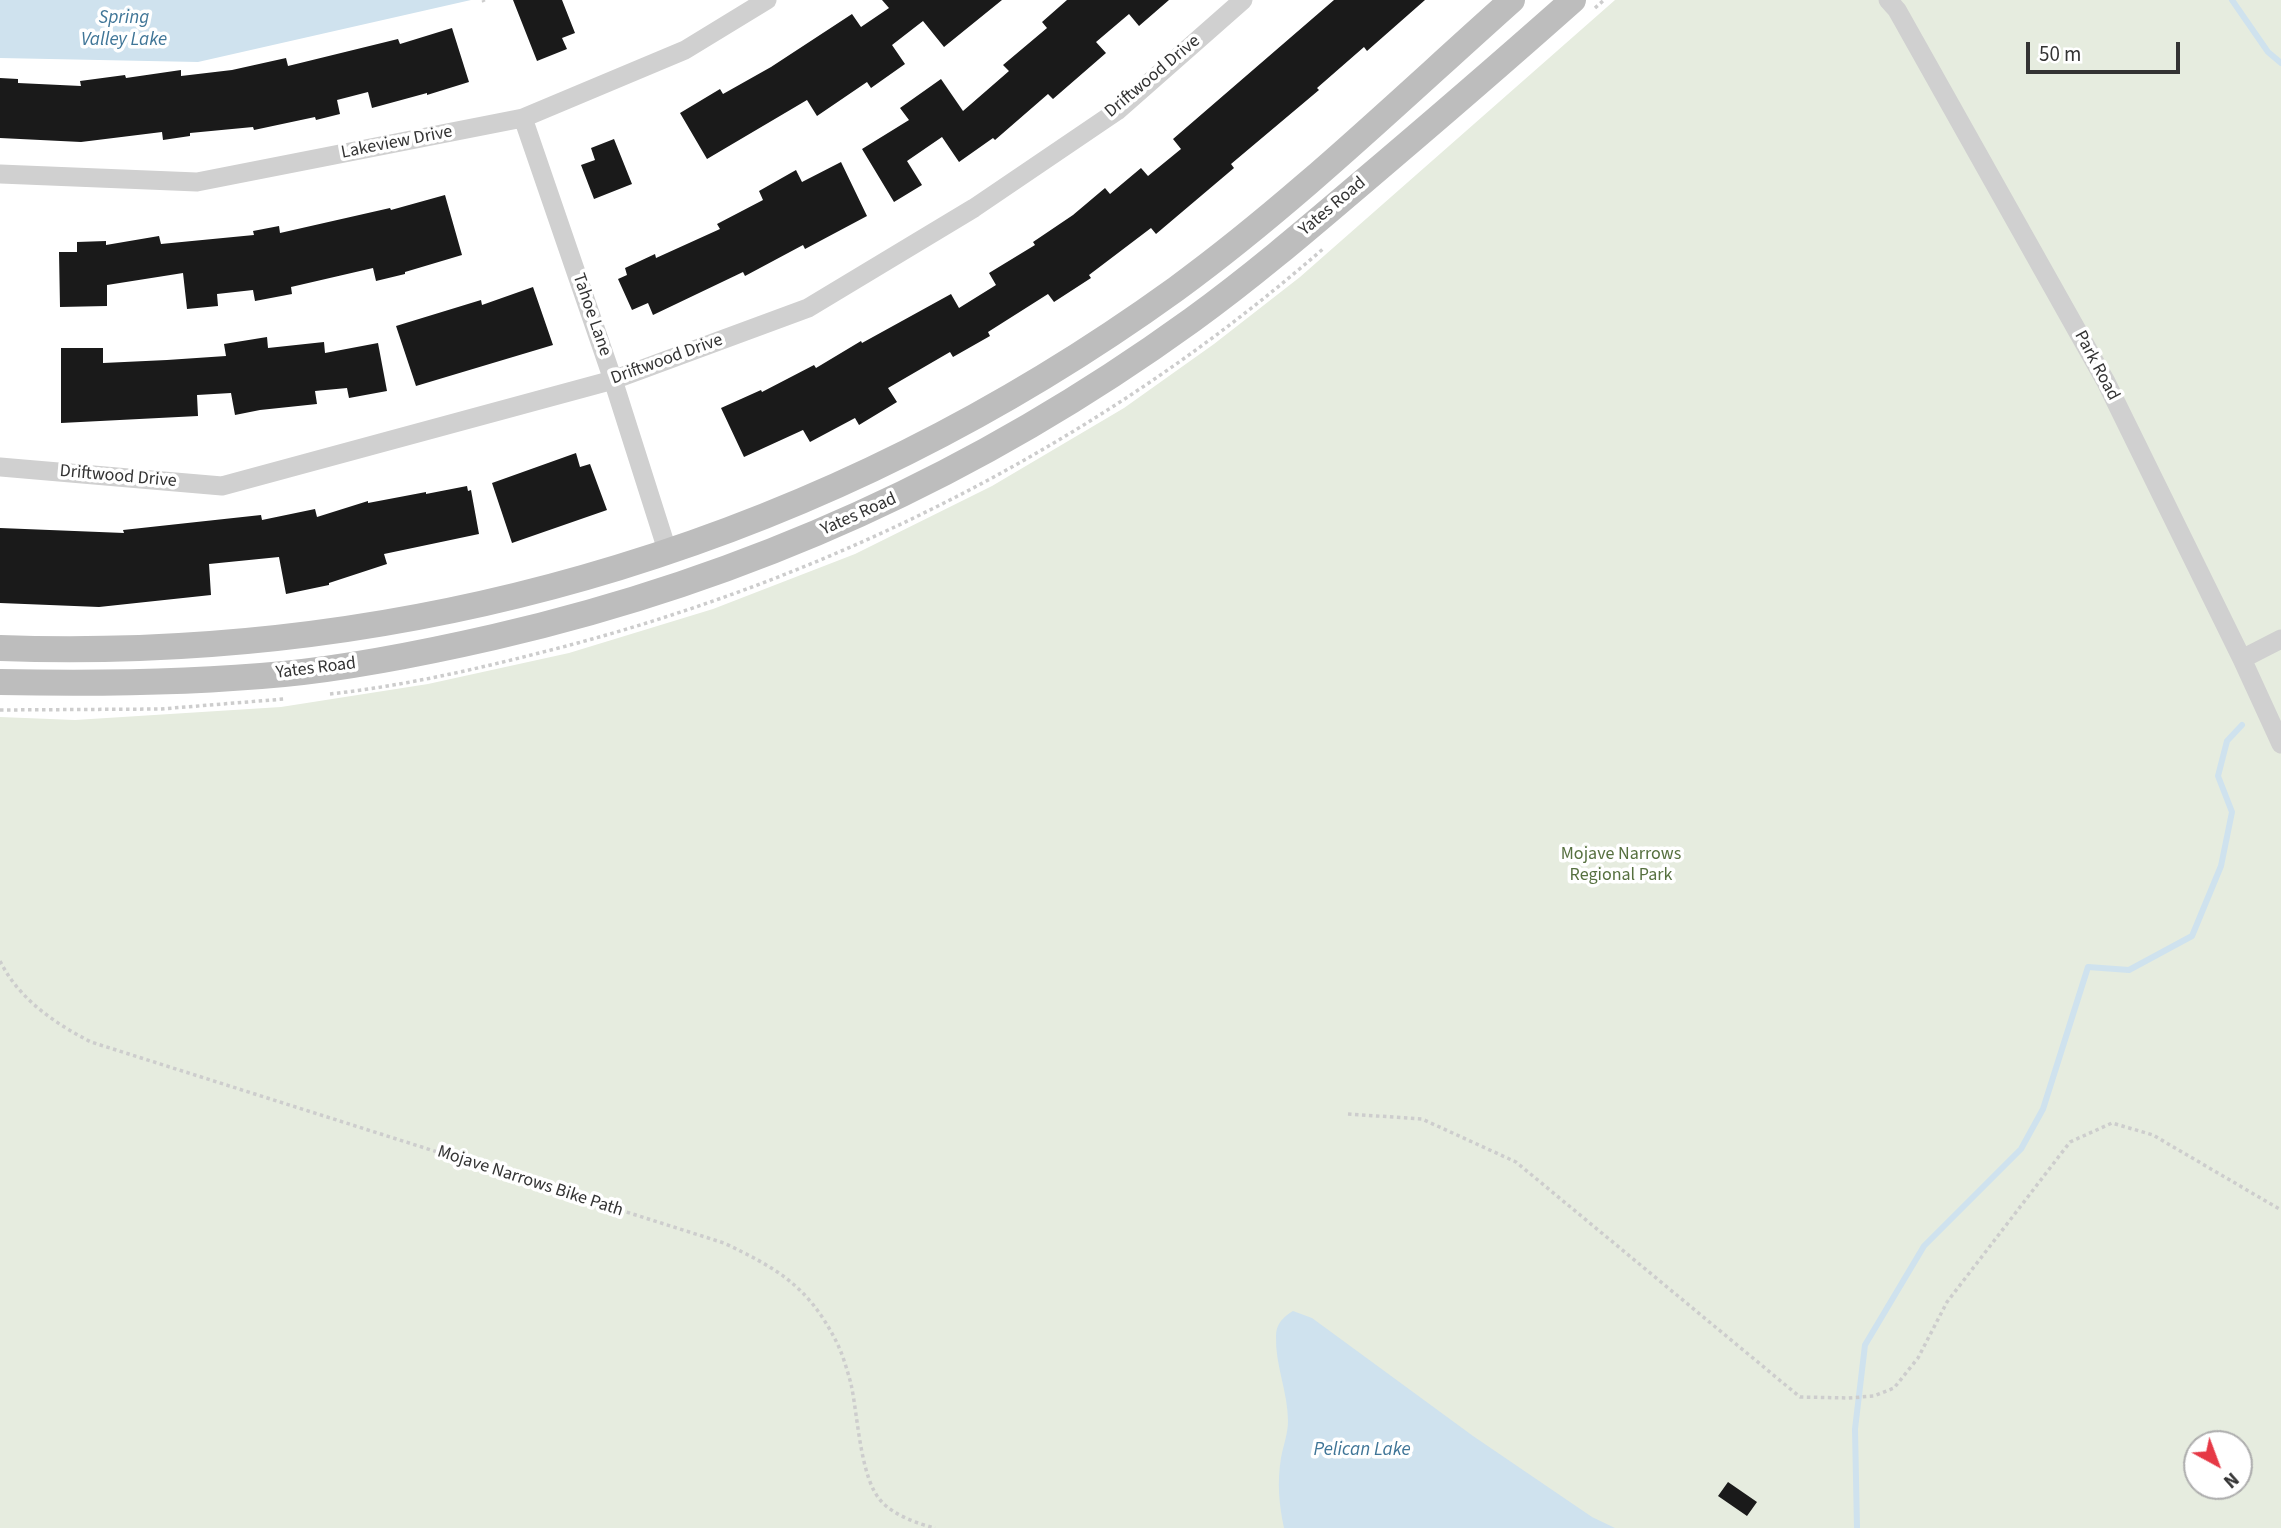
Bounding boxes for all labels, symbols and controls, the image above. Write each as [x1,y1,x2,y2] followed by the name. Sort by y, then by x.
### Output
[81,8,167,52] water label: Spring Valley Lake
[2029,28,2183,72] scale bar
[1101,31,1205,123] street label: Driftwood Drive
[2039,39,2081,69] text: 50 m
[340,122,454,164] street label: Lakeview Drive
[1295,173,1371,241] street label: Yates Road
[567,271,615,359] street label: Tahoe Lane
[2069,327,2123,405] street label: Park Road
[608,330,726,390] street label: Driftwood Drive
[59,461,177,493] street label: Driftwood Drive
[818,489,900,541] street label: Yates Road
[275,653,357,685] street label: Yates Road
[1561,844,1681,886] park label: Mojave Narrows Regional Park
[434,1142,626,1222] street label: Mojave Narrows Bike Path
[2183,1430,2253,1500] north arrow
[1313,1440,1411,1462] water label: Pelican Lake
[2217,1465,2244,1494] text: N

